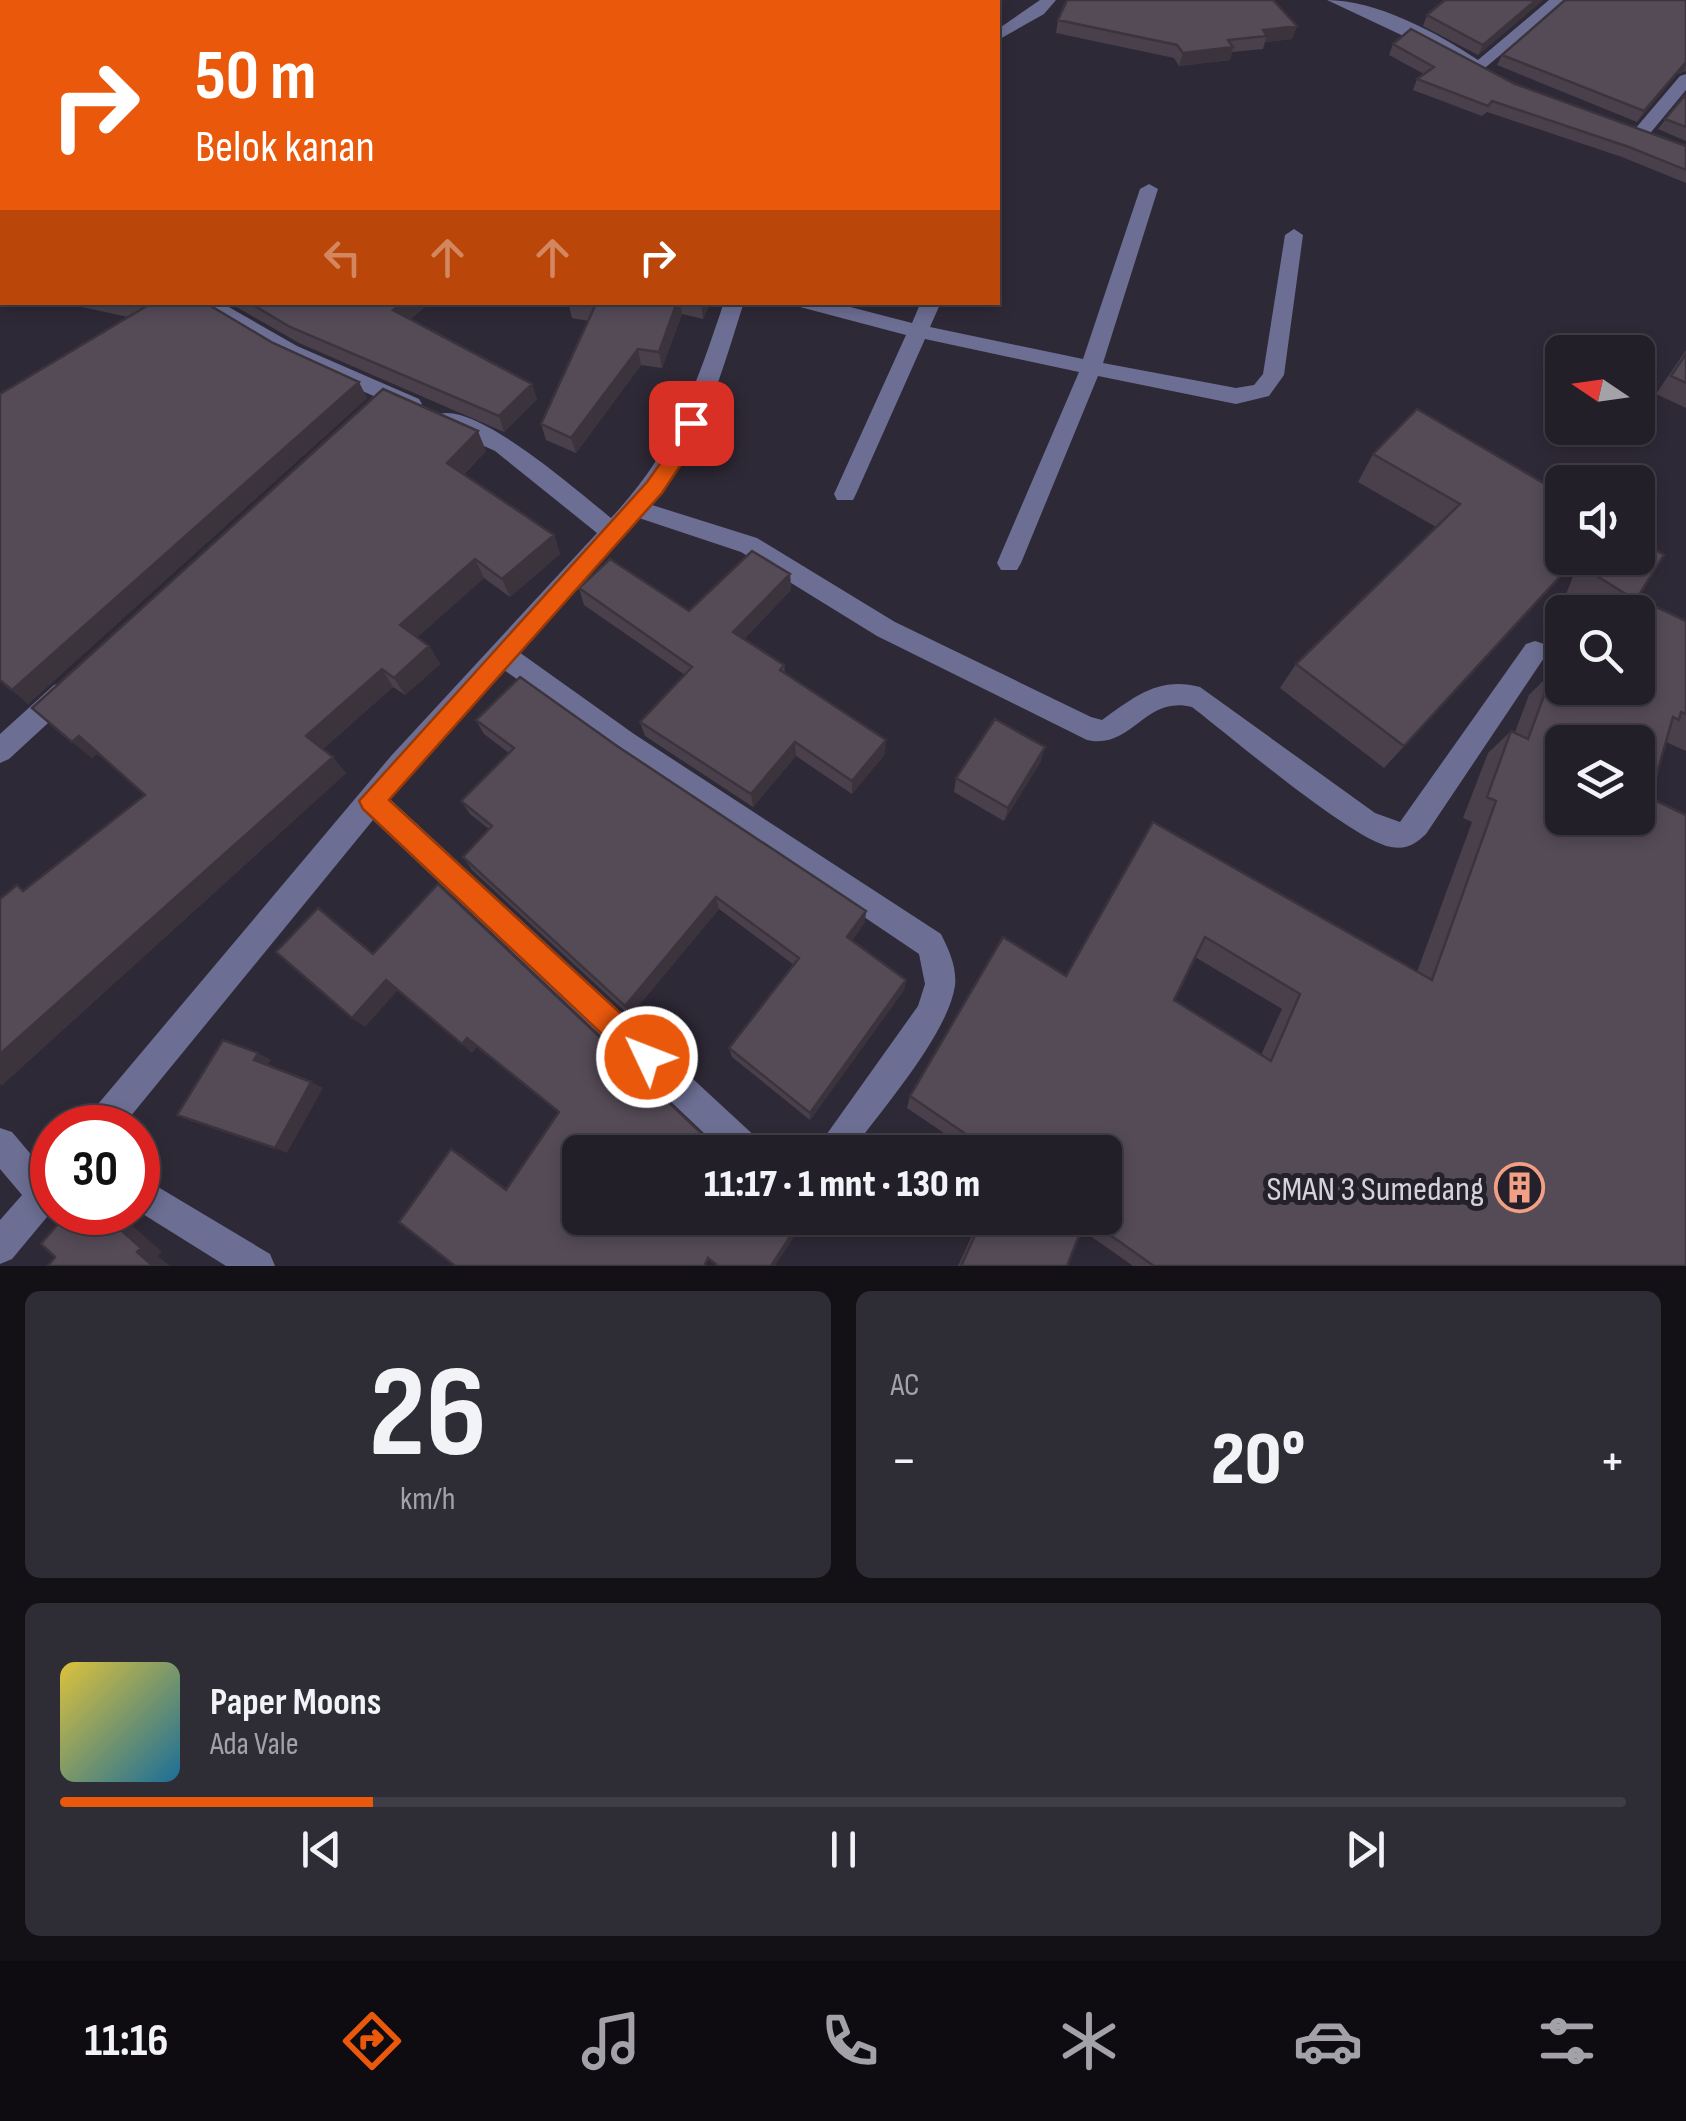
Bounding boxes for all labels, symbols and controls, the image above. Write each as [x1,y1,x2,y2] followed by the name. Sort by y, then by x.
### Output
[195,35,316,119] text: 50 m
[30,40,160,170] icon: right
[195,120,375,175] text: Belok kanan
[315,230,370,285] icon: left
[420,230,475,285] icon: ahead
[525,230,580,285] icon: ahead
[630,230,685,285] icon: right
[1545,335,1655,445] north arrow
[1545,335,1655,835] map controls
[649,381,734,466] pin
[664,396,719,451] icon: arrive
[1545,465,1655,575] button: sound
[1545,595,1655,705] button: search
[1545,725,1655,835] button: layers
[595,1005,699,1109] position arrow
[30,1105,160,1235] speed limit sign: 30
[704,1162,980,1207] text: 11:17 · 1 mnt · 130 m
[1493,1162,1545,1214] building icon: SMAN 3 Sumedang
[1266,1168,1484,1211] place label: SMAN 3 Sumedang
[369,1337,487,1493] text: 26
[891,1366,919,1405] text: AC
[1211,1415,1305,1506] text: 20°
[891,1428,917,1495] text: −
[1599,1428,1626,1495] text: +
[400,1480,455,1519] text: km/h
[210,1680,381,1725] text: Paper Moons
[210,1725,299,1764] text: Ada Vale
[294,1822,349,1877] icon: previous
[816,1822,871,1877] icon: pause
[1338,1822,1393,1877] icon: next
[337,2006,407,2076] icon: directions
[576,2006,646,2076] icon: music
[815,2006,885,2076] icon: phone
[1054,2006,1124,2076] icon: climate
[1293,2006,1363,2076] icon: car
[1532,2006,1602,2076] icon: filters
[84,2014,169,2069] text: 11:16

